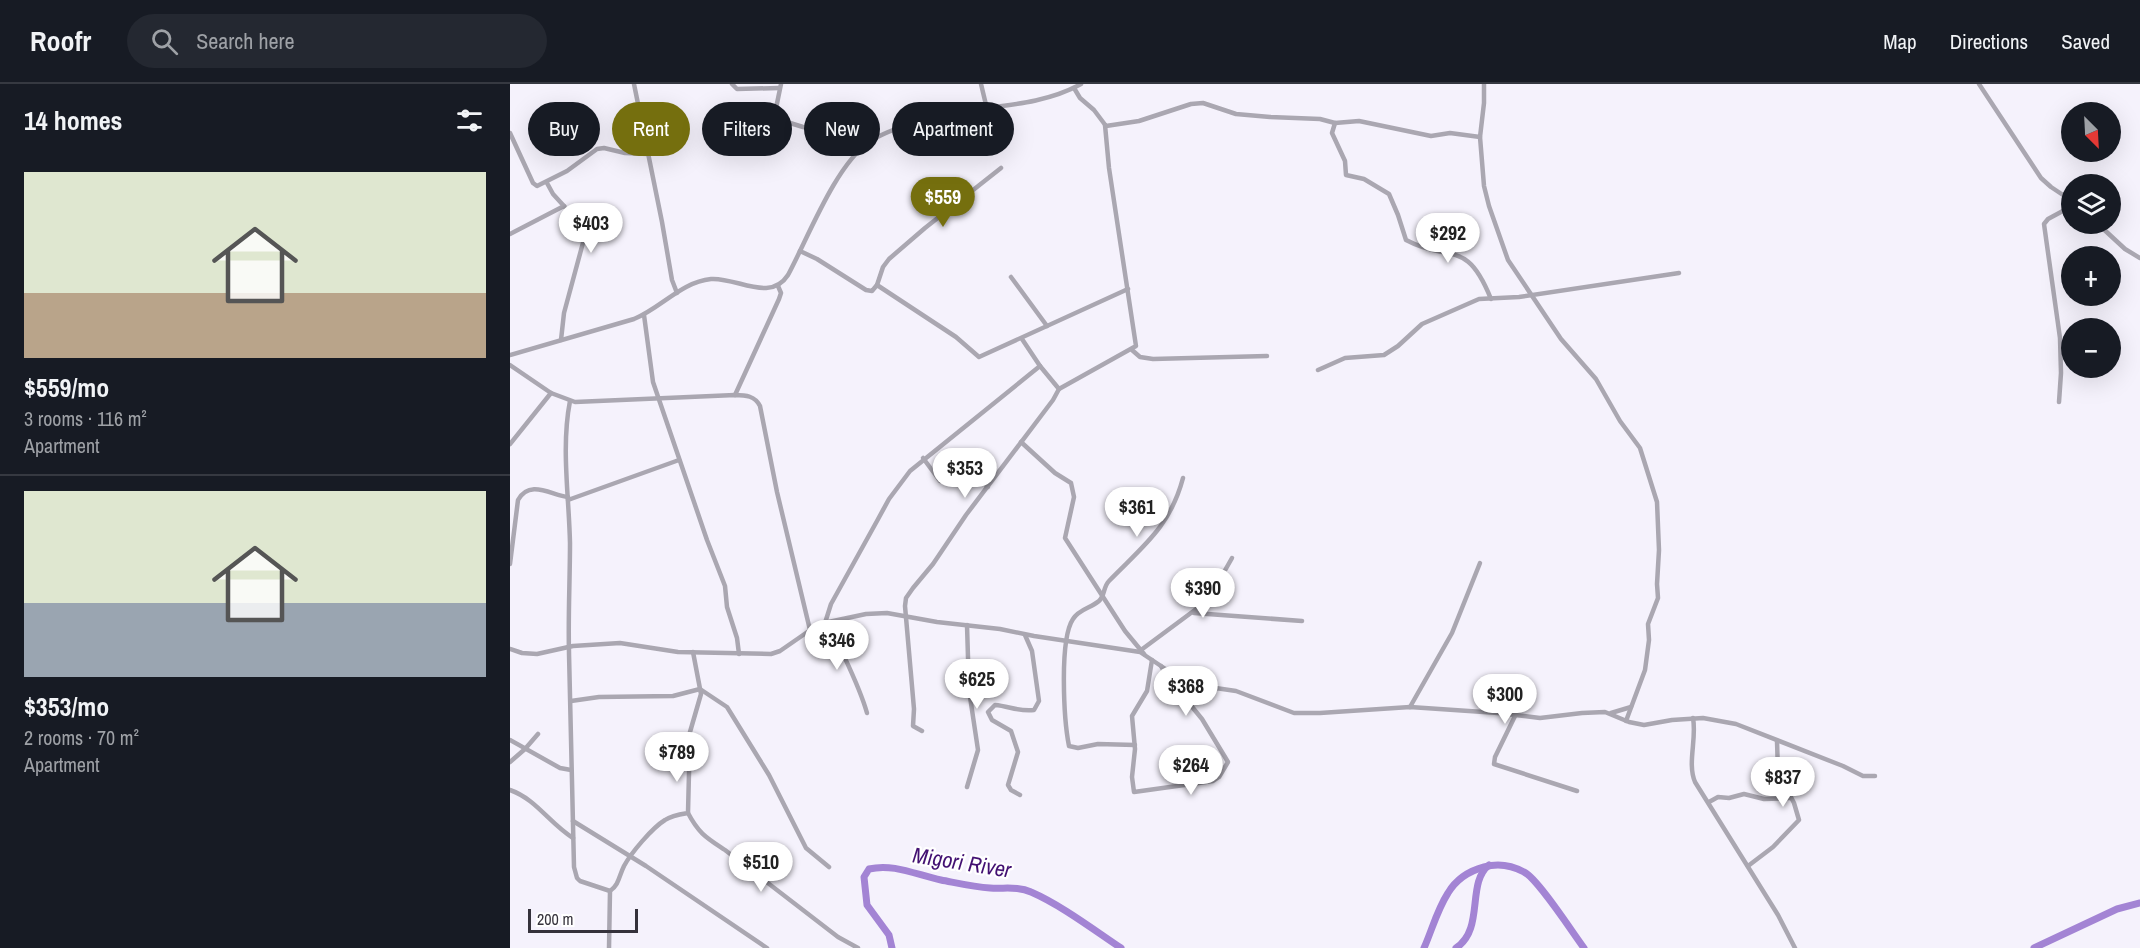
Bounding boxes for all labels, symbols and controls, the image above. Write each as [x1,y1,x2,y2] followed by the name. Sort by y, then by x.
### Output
[127,14,547,68] search box
[30,22,91,60] text: Roofr
[148,25,181,58] icon: search
[196,26,295,56] text: Search here
[1883,27,1917,56] text: Map
[1950,27,2028,56] text: Directions
[2061,27,2110,56] text: Saved
[528,102,600,156] chip: Buy
[612,102,690,156] chip: Rent
[702,102,792,156] chip: Filters
[804,102,880,156] chip: New
[892,102,1014,156] chip: Apartment
[2061,102,2121,162] north arrow
[2061,102,2121,378] map controls
[24,103,122,138] text: 14 homes
[453,104,486,137] icon: filters
[2061,174,2121,234] button: layers
[907,177,979,228] pin: $559
[925,183,961,210] text: $559
[555,203,627,254] pin: $403
[573,209,609,236] text: $403
[201,211,309,319] icon: home
[1412,213,1484,264] pin: $292
[1430,219,1466,246] text: $292
[2061,246,2121,306] button: +
[2061,318,2121,378] button: −
[24,370,109,405] text: $559/mo
[24,405,147,432] text: 3 rooms · 116 m²
[24,432,100,459] text: Apartment
[929,448,1001,499] pin: $353
[947,454,983,481] text: $353
[1101,487,1173,538] pin: $361
[1119,493,1155,520] text: $361
[201,530,309,638] icon: home
[1167,568,1239,619] pin: $390
[1185,574,1221,601] text: $390
[801,620,873,671] pin: $346
[819,626,855,653] text: $346
[941,659,1013,710] pin: $625
[959,665,995,692] text: $625
[1150,666,1222,717] pin: $368
[1168,672,1204,699] text: $368
[1469,674,1541,725] pin: $300
[1487,680,1523,707] text: $300
[24,689,109,724] text: $353/mo
[24,724,139,751] text: 2 rooms · 70 m²
[641,732,713,783] pin: $789
[659,738,695,765] text: $789
[1155,745,1227,796] pin: $264
[24,751,100,778] text: Apartment
[1173,751,1209,778] text: $264
[1747,757,1819,808] pin: $837
[1765,763,1801,790] text: $837
[911,839,1014,885] water label: Migori River
[725,842,797,893] pin: $510
[743,848,779,875] text: $510
[528,906,638,934] scale bar
[537,908,573,930] text: 200 m

